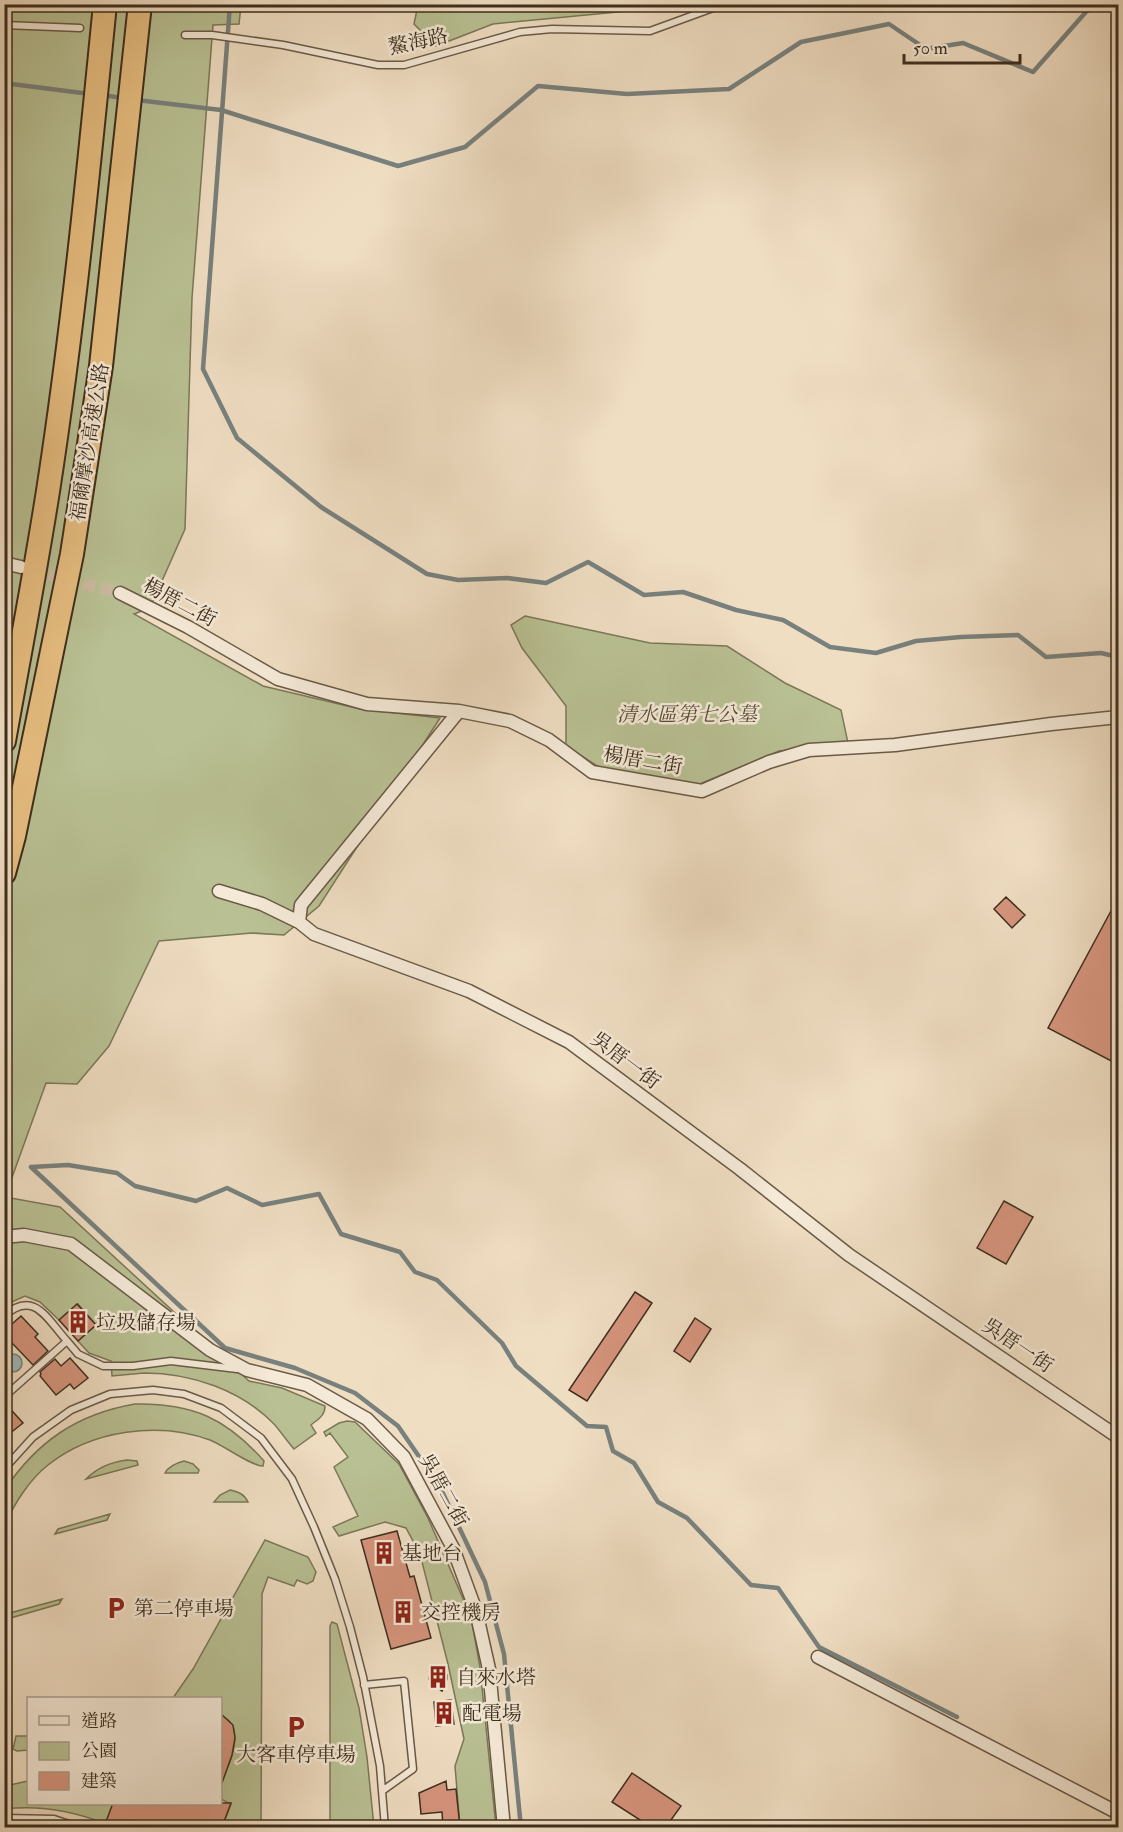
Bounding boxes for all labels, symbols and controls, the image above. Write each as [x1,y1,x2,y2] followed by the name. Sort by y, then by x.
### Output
[386,23,450,60] street label: 鰲海路
[904,27,1020,65] scale bar
[913,37,948,60] text: 50 m
[65,361,114,523] street label: 福爾摩沙高速公路
[139,573,221,632] street label: 楊厝二街
[617,702,760,727] park label: 清水區第七公墓
[601,741,684,780] street label: 楊厝二街
[586,1026,665,1094] street label: 吳厝一街
[65,1309,91,1335] building icon: 垃圾儲存場
[96,1310,196,1335] place label: 垃圾儲存場
[978,1313,1058,1378] street label: 吳厝一街
[413,1449,474,1531] street label: 吳厝二街
[371,1540,397,1566] building icon: 基地台
[402,1541,462,1566] place label: 基地台
[103,1595,129,1621] parking icon: 第二停車場
[134,1596,234,1621] place label: 第二停車場
[390,1599,416,1625] building icon: 交控機房
[421,1600,501,1625] place label: 交控機房
[425,1664,451,1690] building icon: 自來水塔
[456,1665,536,1690] place label: 自來水塔
[27,1697,222,1805] legend
[431,1700,457,1726] building icon: 配電場
[462,1701,522,1726] place label: 配電場
[81,1710,117,1733] text: 道路
[283,1714,309,1740] parking icon: 大客車停車場
[81,1740,117,1763] text: 公園
[236,1742,356,1767] place label: 大客車停車場
[81,1770,117,1793] text: 建築

